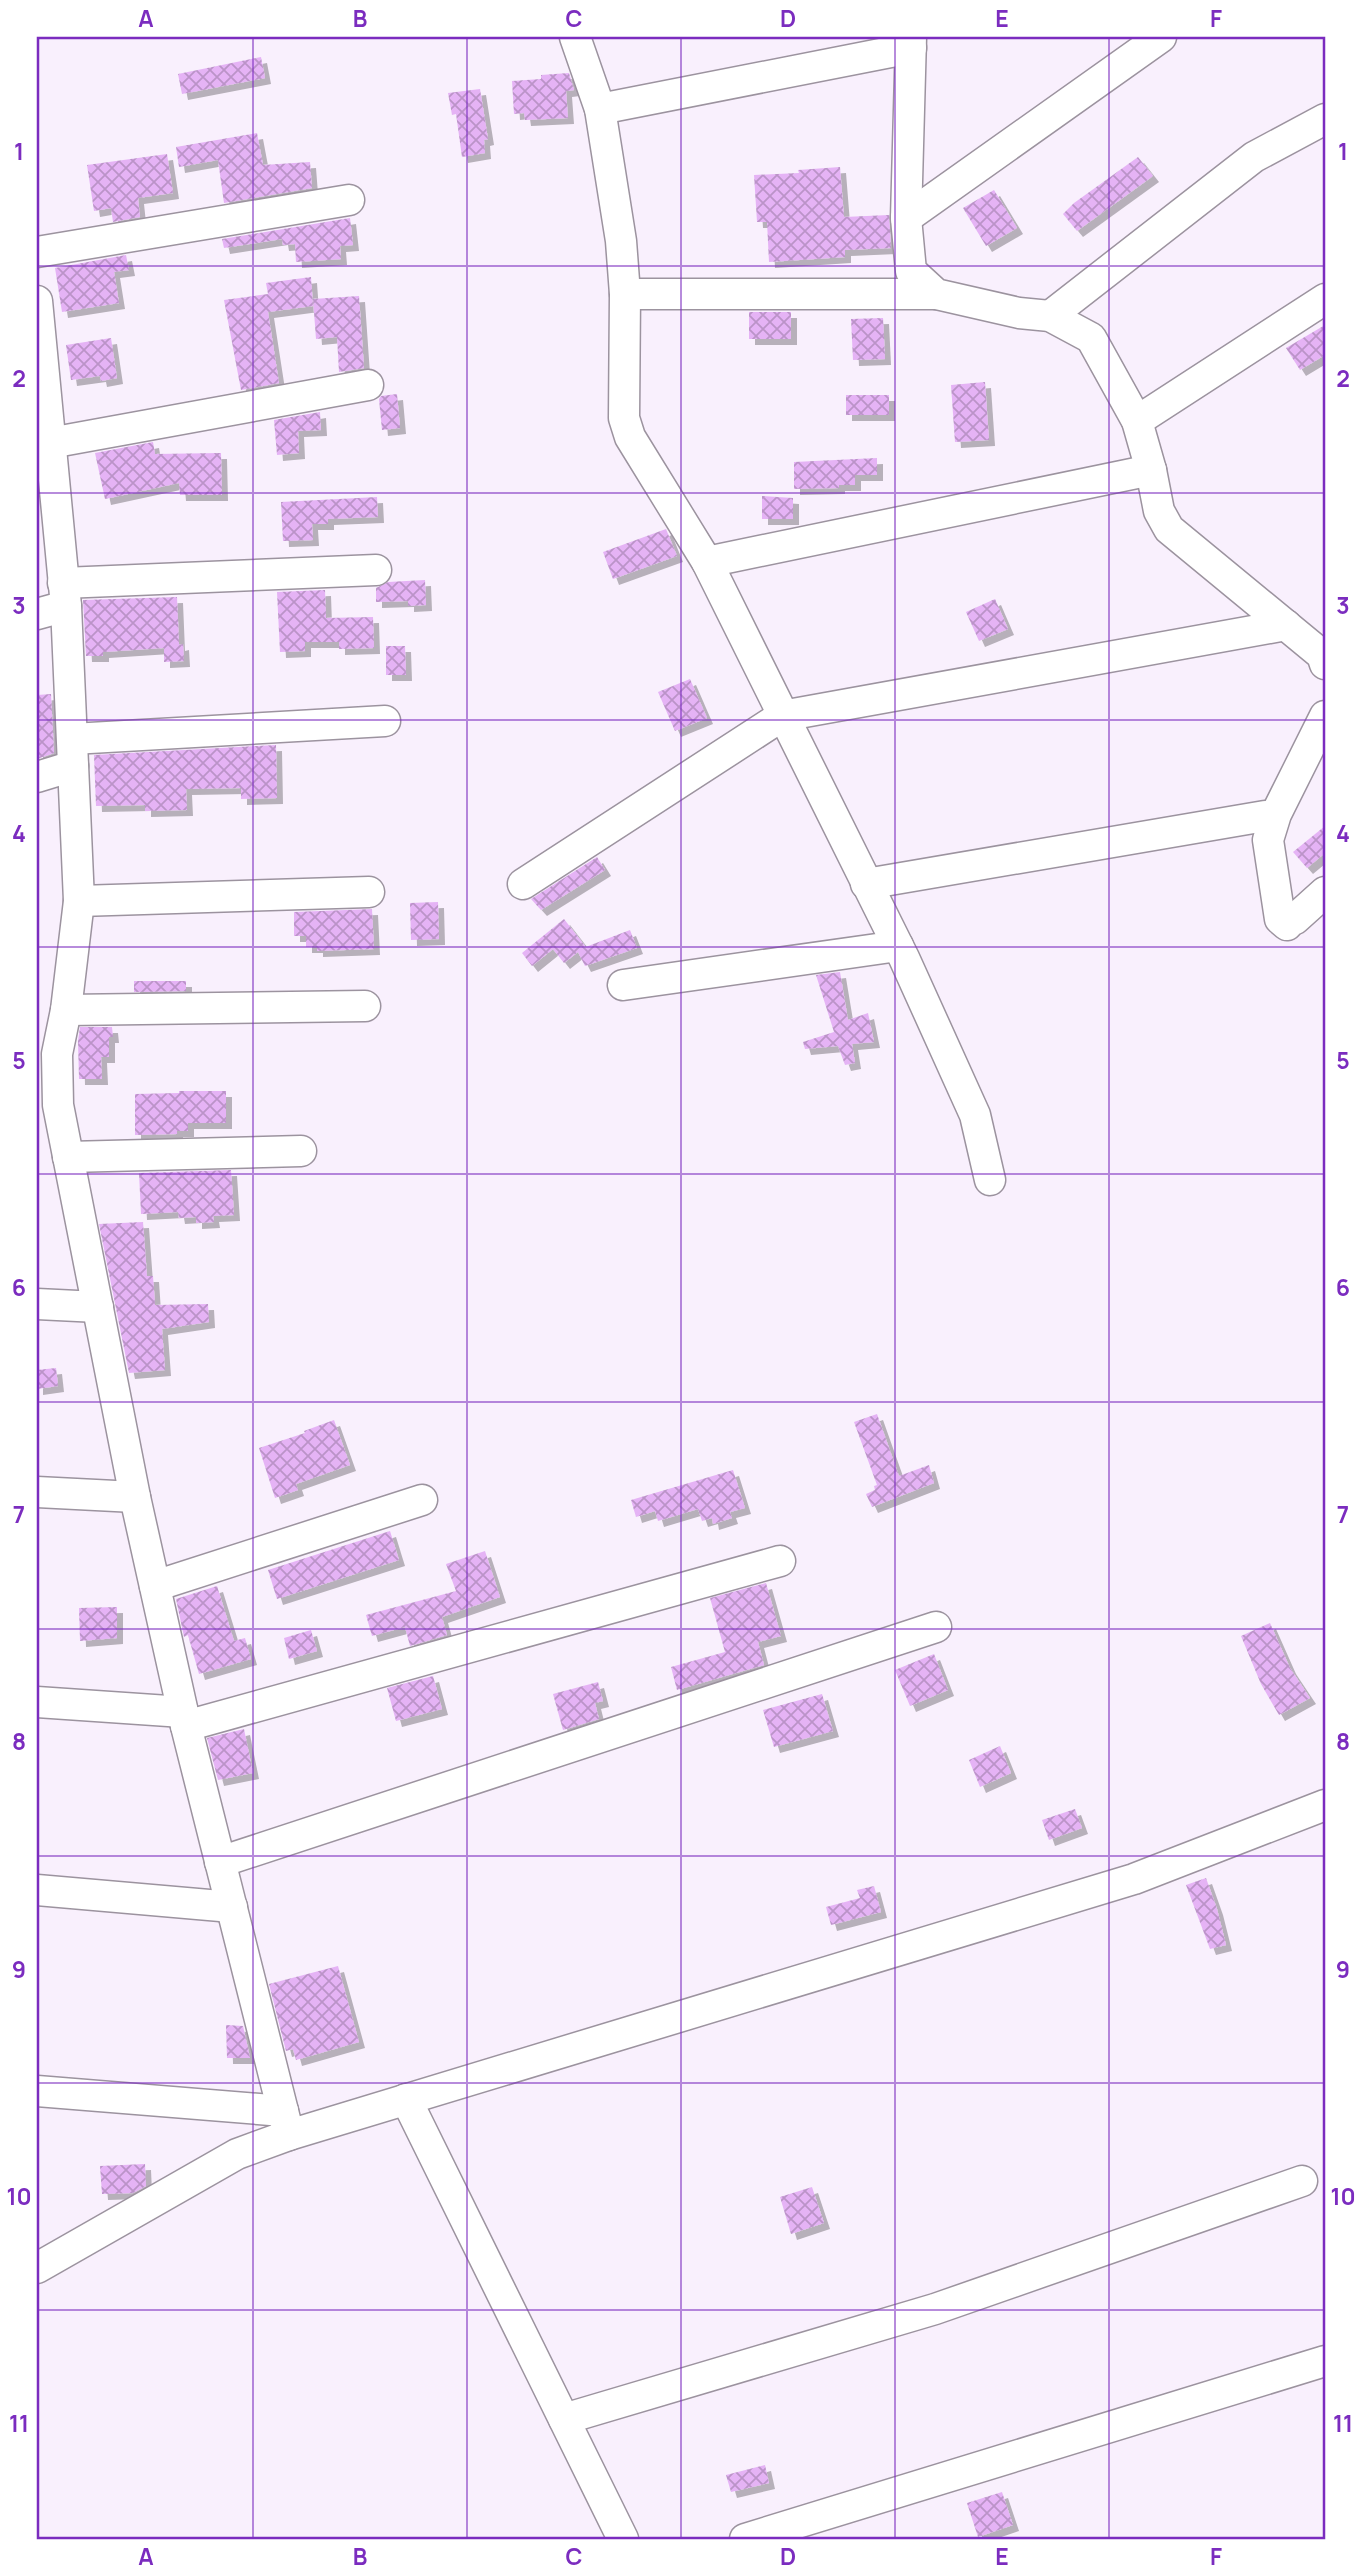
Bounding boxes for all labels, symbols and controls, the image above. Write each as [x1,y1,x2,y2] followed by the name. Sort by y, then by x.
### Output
[138,2,154,34] text: A
[353,2,367,34] text: B
[566,2,583,34] text: C
[780,2,796,34] text: D
[995,2,1009,34] text: E
[1210,2,1222,34] text: F
[14,135,24,167] text: 1
[1338,135,1348,167] text: 1
[12,362,26,394] text: 2
[1336,362,1350,394] text: 2
[12,589,26,621] text: 3
[1336,589,1350,621] text: 3
[12,817,26,849] text: 4
[1336,817,1350,849] text: 4
[12,1044,26,1076] text: 5
[1336,1044,1350,1076] text: 5
[12,1271,26,1303] text: 6
[1336,1271,1350,1303] text: 6
[13,1498,25,1530] text: 7
[1337,1498,1349,1530] text: 7
[12,1725,26,1757] text: 8
[1336,1725,1350,1757] text: 8
[12,1953,26,1985] text: 9
[1336,1953,1350,1985] text: 9
[6,2180,32,2212] text: 10
[1330,2180,1356,2212] text: 10
[9,2407,29,2439] text: 11
[1333,2407,1353,2439] text: 11
[138,2540,154,2572] text: A
[353,2540,367,2572] text: B
[566,2540,583,2572] text: C
[780,2540,796,2572] text: D
[995,2540,1009,2572] text: E
[1210,2540,1222,2572] text: F

